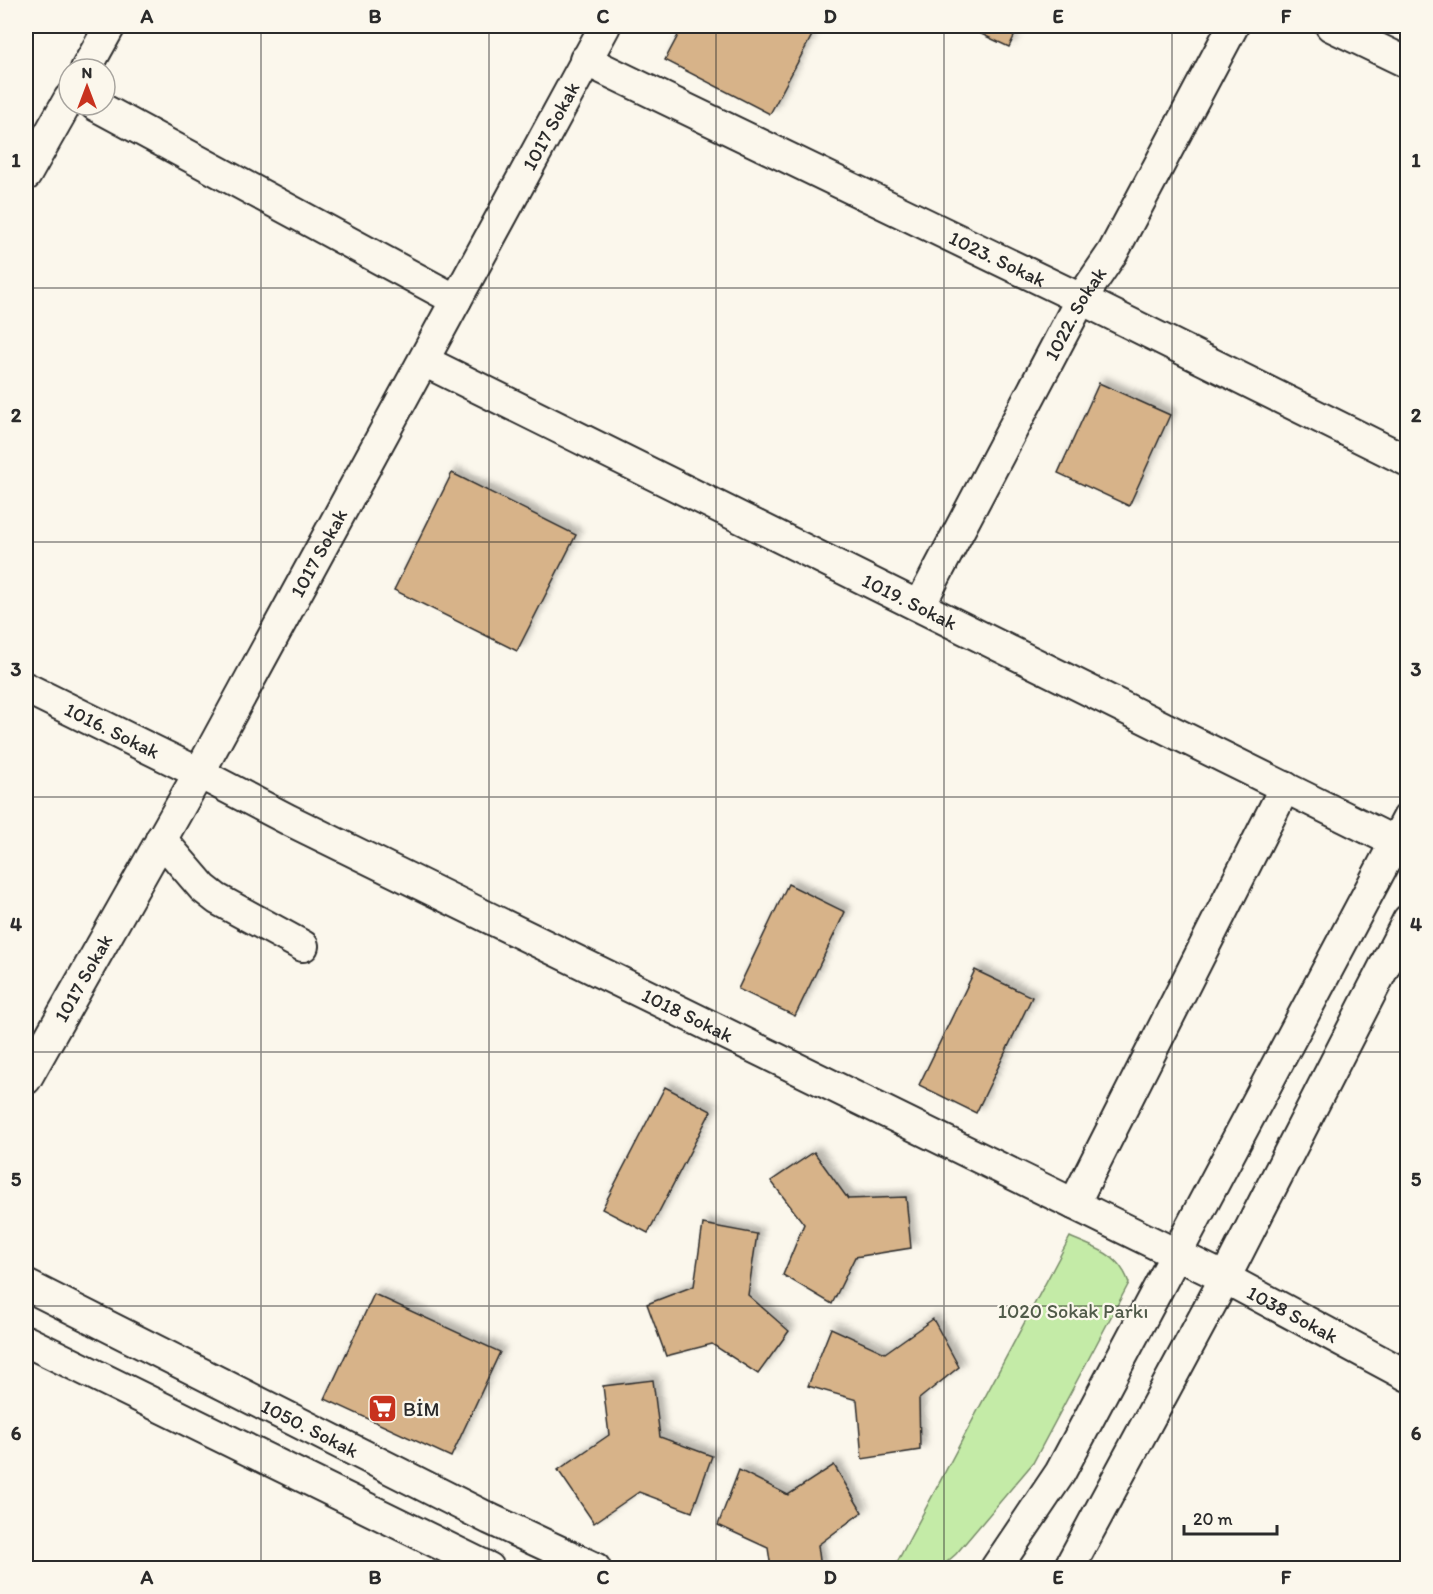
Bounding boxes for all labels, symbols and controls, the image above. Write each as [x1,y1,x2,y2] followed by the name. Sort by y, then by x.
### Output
[140,4,154,28] text: A
[369,4,382,28] text: B
[597,4,610,28] text: C
[823,4,837,28] text: D
[1052,4,1064,28] text: E
[1281,4,1292,28] text: F
[57,57,117,117] north arrow
[82,63,92,82] text: N
[517,77,584,174] street label: 1017 Sokak
[11,148,21,172] text: 1
[1411,148,1421,172] text: 1
[945,225,1050,292] street label: 1023. Sokak
[1039,262,1111,365] street label: 1022. Sokak
[11,403,22,427] text: 2
[1411,403,1422,427] text: 2
[285,504,352,601] street label: 1017 Sokak
[858,568,961,635] street label: 1019. Sokak
[11,657,22,681] text: 3
[1411,657,1422,681] text: 3
[61,697,164,764] street label: 1016. Sokak
[10,912,22,936] text: 4
[1410,912,1422,936] text: 4
[49,930,117,1026] street label: 1017 Sokak
[638,983,737,1047] street label: 1018 Sokak
[11,1167,22,1191] text: 5
[1411,1167,1422,1191] text: 5
[1243,1280,1342,1348] street label: 1038 Sokak
[998,1299,1148,1323] park label: 1020 Sokak Parkı
[366,1393,398,1425] supermarket icon: BİM
[257,1394,363,1463] street label: 1050. Sokak
[403,1397,440,1421] place label: BİM
[11,1421,22,1445] text: 6
[1411,1421,1422,1445] text: 6
[1184,1498,1277,1536] scale bar
[1193,1508,1233,1530] text: 20 m
[140,1565,154,1589] text: A
[369,1565,382,1589] text: B
[597,1565,610,1589] text: C
[823,1565,837,1589] text: D
[1052,1565,1064,1589] text: E
[1281,1565,1292,1589] text: F

